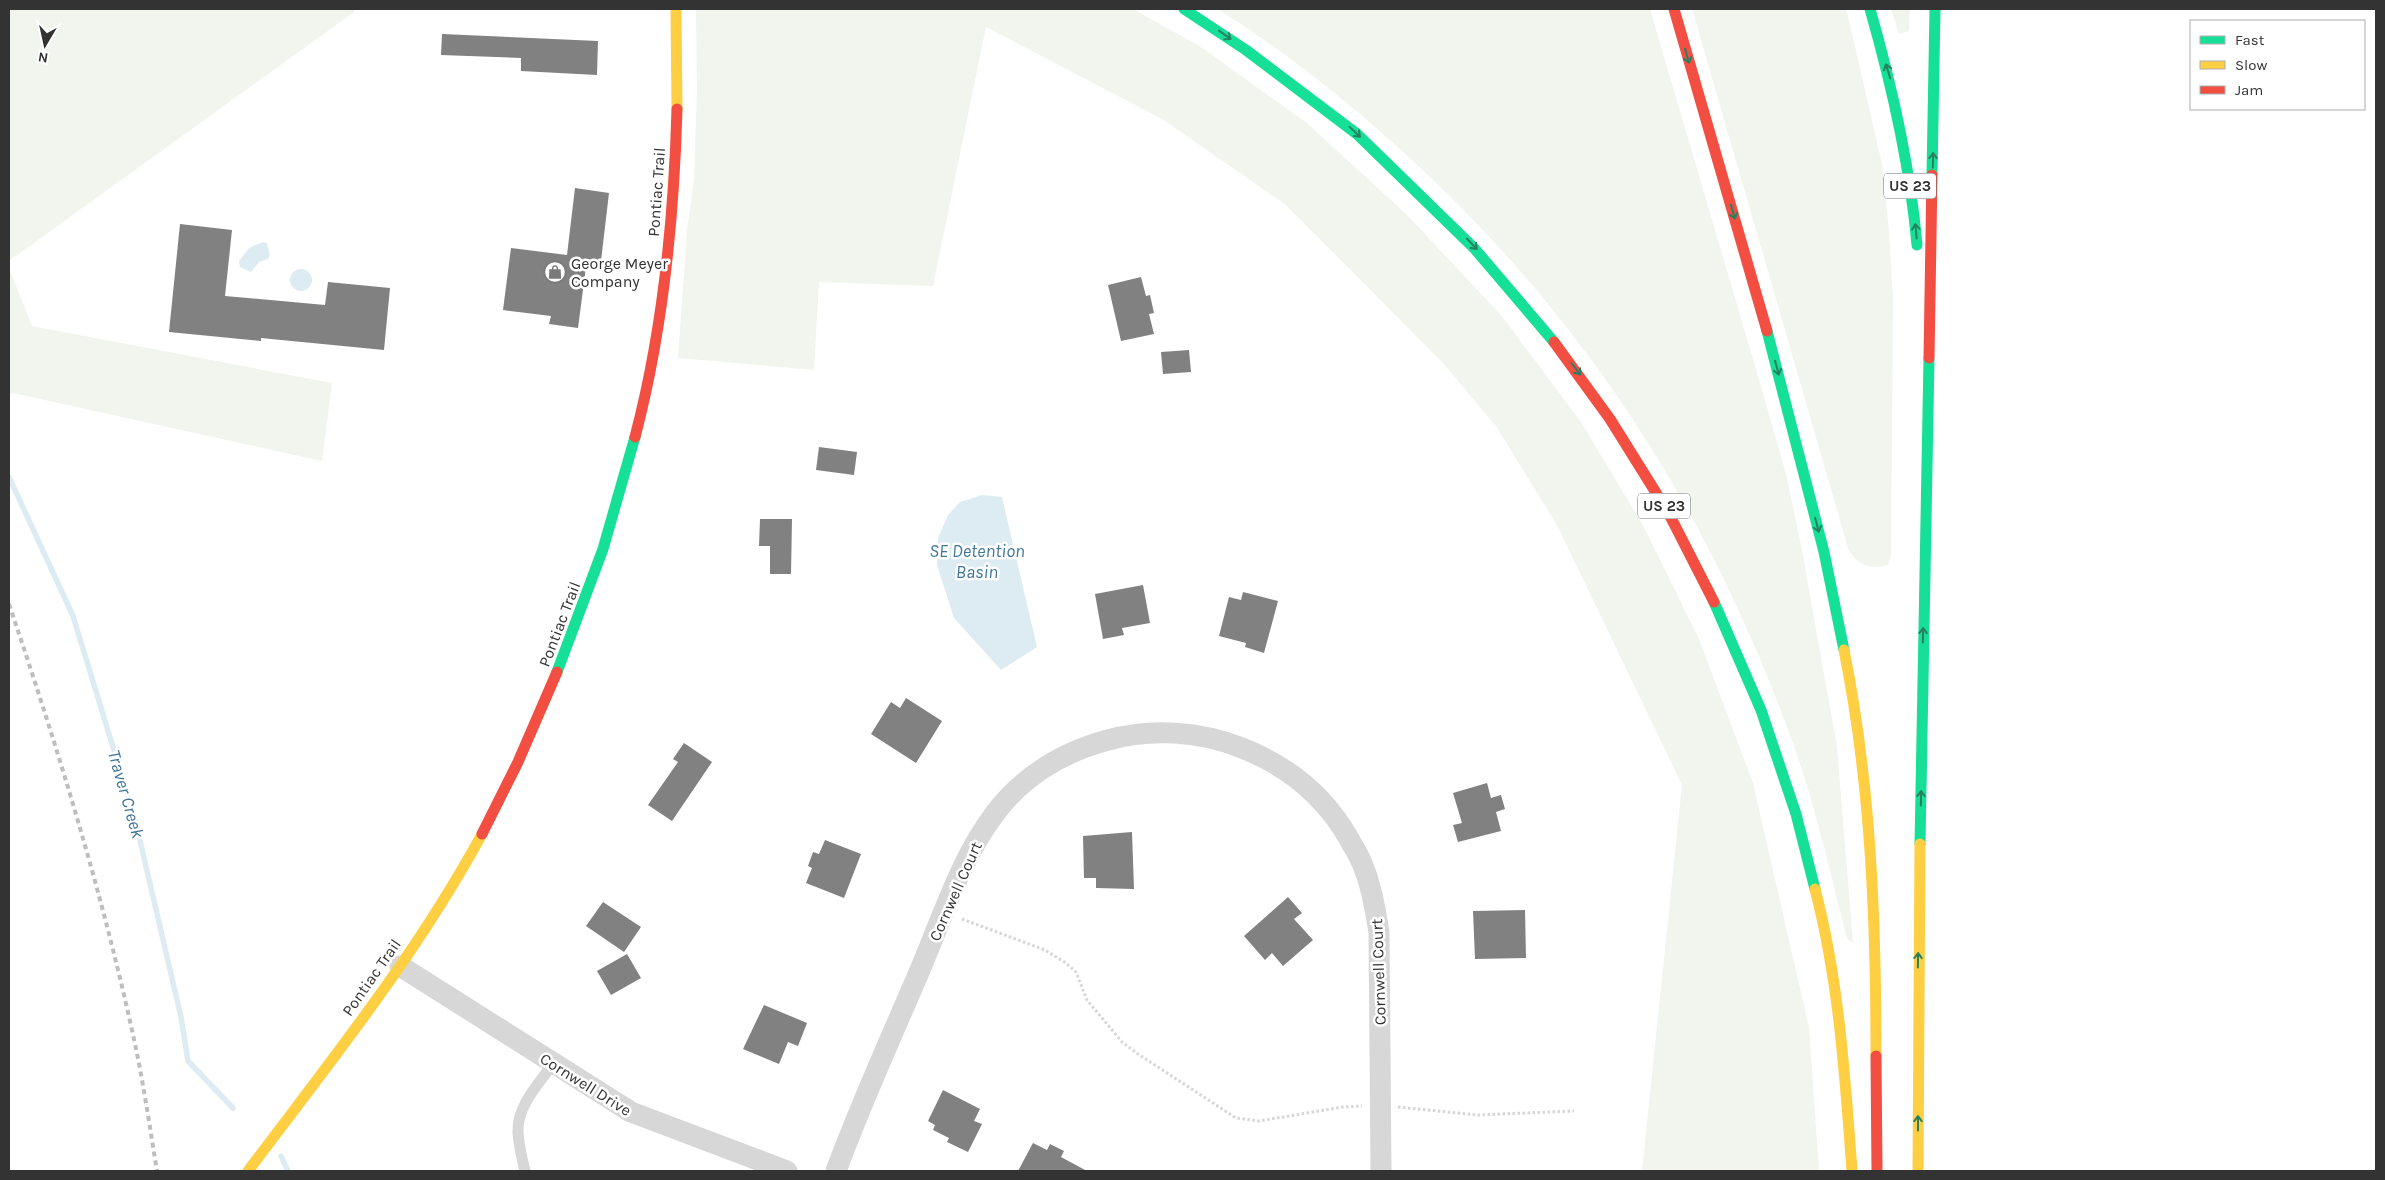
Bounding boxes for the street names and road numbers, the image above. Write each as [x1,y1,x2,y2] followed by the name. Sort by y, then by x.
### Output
[644,147,669,237] street label: Pontiac Trail
[1884,174,1936,198] road number: US 23
[1638,494,1690,518] road number: US 23
[535,579,584,669] street label: Pontiac Trail
[925,839,986,944] street label: Cornwell Court
[1367,918,1390,1026] street label: Cornwell Court
[338,935,405,1019] street label: Pontiac Trail
[537,1049,635,1120] street label: Cornwell Drive

